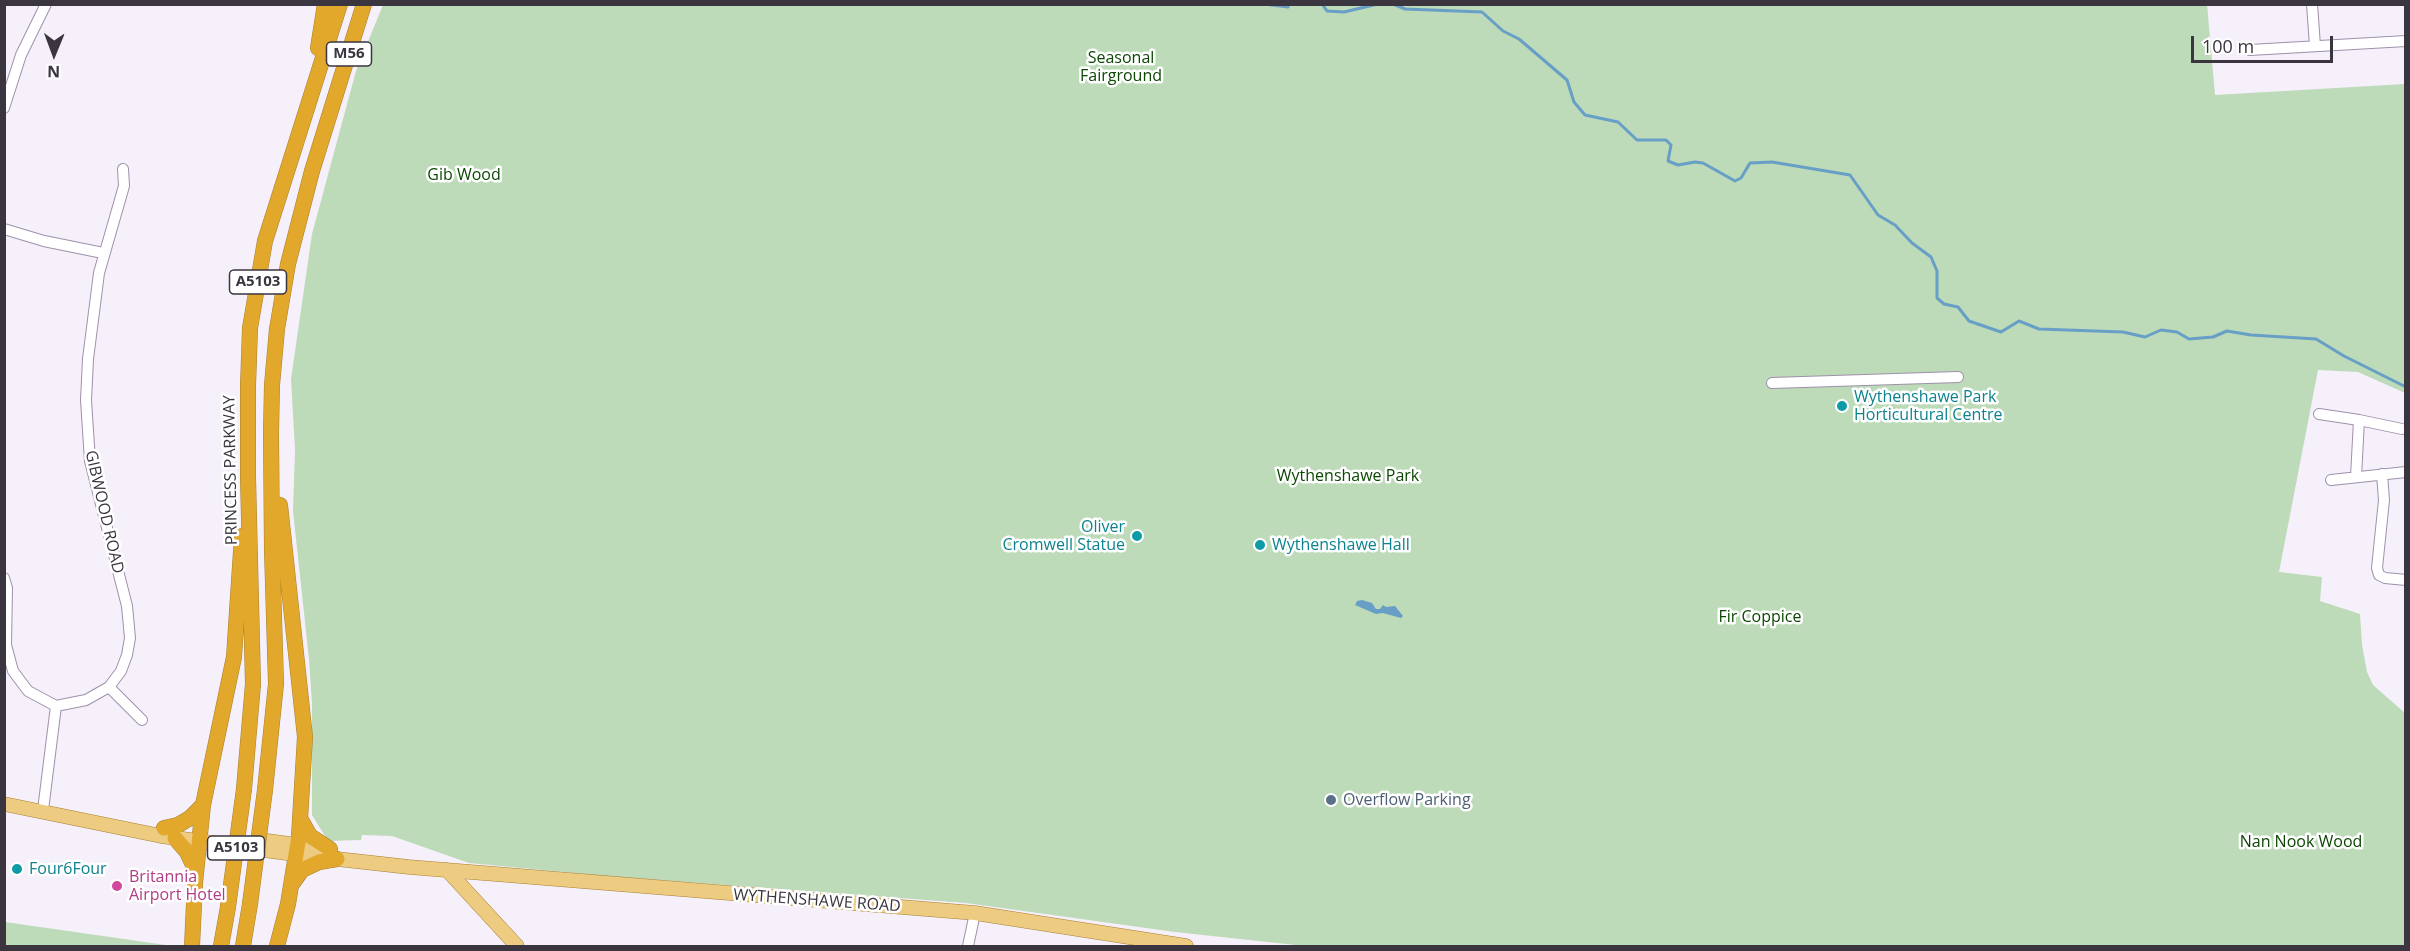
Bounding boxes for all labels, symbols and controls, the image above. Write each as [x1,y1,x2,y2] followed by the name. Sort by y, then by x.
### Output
[24,24,84,84] north arrow
[2194,24,2336,62] scale bar
[2202,34,2254,58] text: 100 m
[326,42,372,66] road number: M56
[1080,48,1162,86] park label: Seasonal Fairground
[47,61,60,83] text: N
[427,165,501,185] park label: Gib Wood
[230,270,286,294] road number: A5103
[1854,387,2002,425] place label: Wythenshawe Park Horticultural Centre
[220,395,242,545] street label: PRINCESS PARKWAY
[1835,399,1849,413] marker: Wythenshawe Park Horticultural Centre
[80,448,128,576] street label: GIBWOOD ROAD
[1277,466,1419,486] park label: Wythenshawe Park
[1002,517,1125,555] place label: Oliver Cromwell Statue
[1130,529,1144,543] marker: Oliver Cromwell Statue
[1272,535,1410,555] place label: Wythenshawe Hall
[1253,538,1267,552] marker: Wythenshawe Hall
[1719,607,1801,627] park label: Fir Coppice
[1343,790,1471,810] place label: Overflow Parking
[1324,793,1338,807] marker: Overflow Parking
[2240,832,2362,852] park label: Nan Nook Wood
[208,836,264,860] road number: A5103
[29,859,107,879] place label: Four6Four
[10,862,24,876] marker: Four6Four
[129,867,226,905] place label: Britannia Airport Hotel
[110,879,124,893] marker: Britannia Airport Hotel
[733,886,901,916] street label: WYTHENSHAWE ROAD

